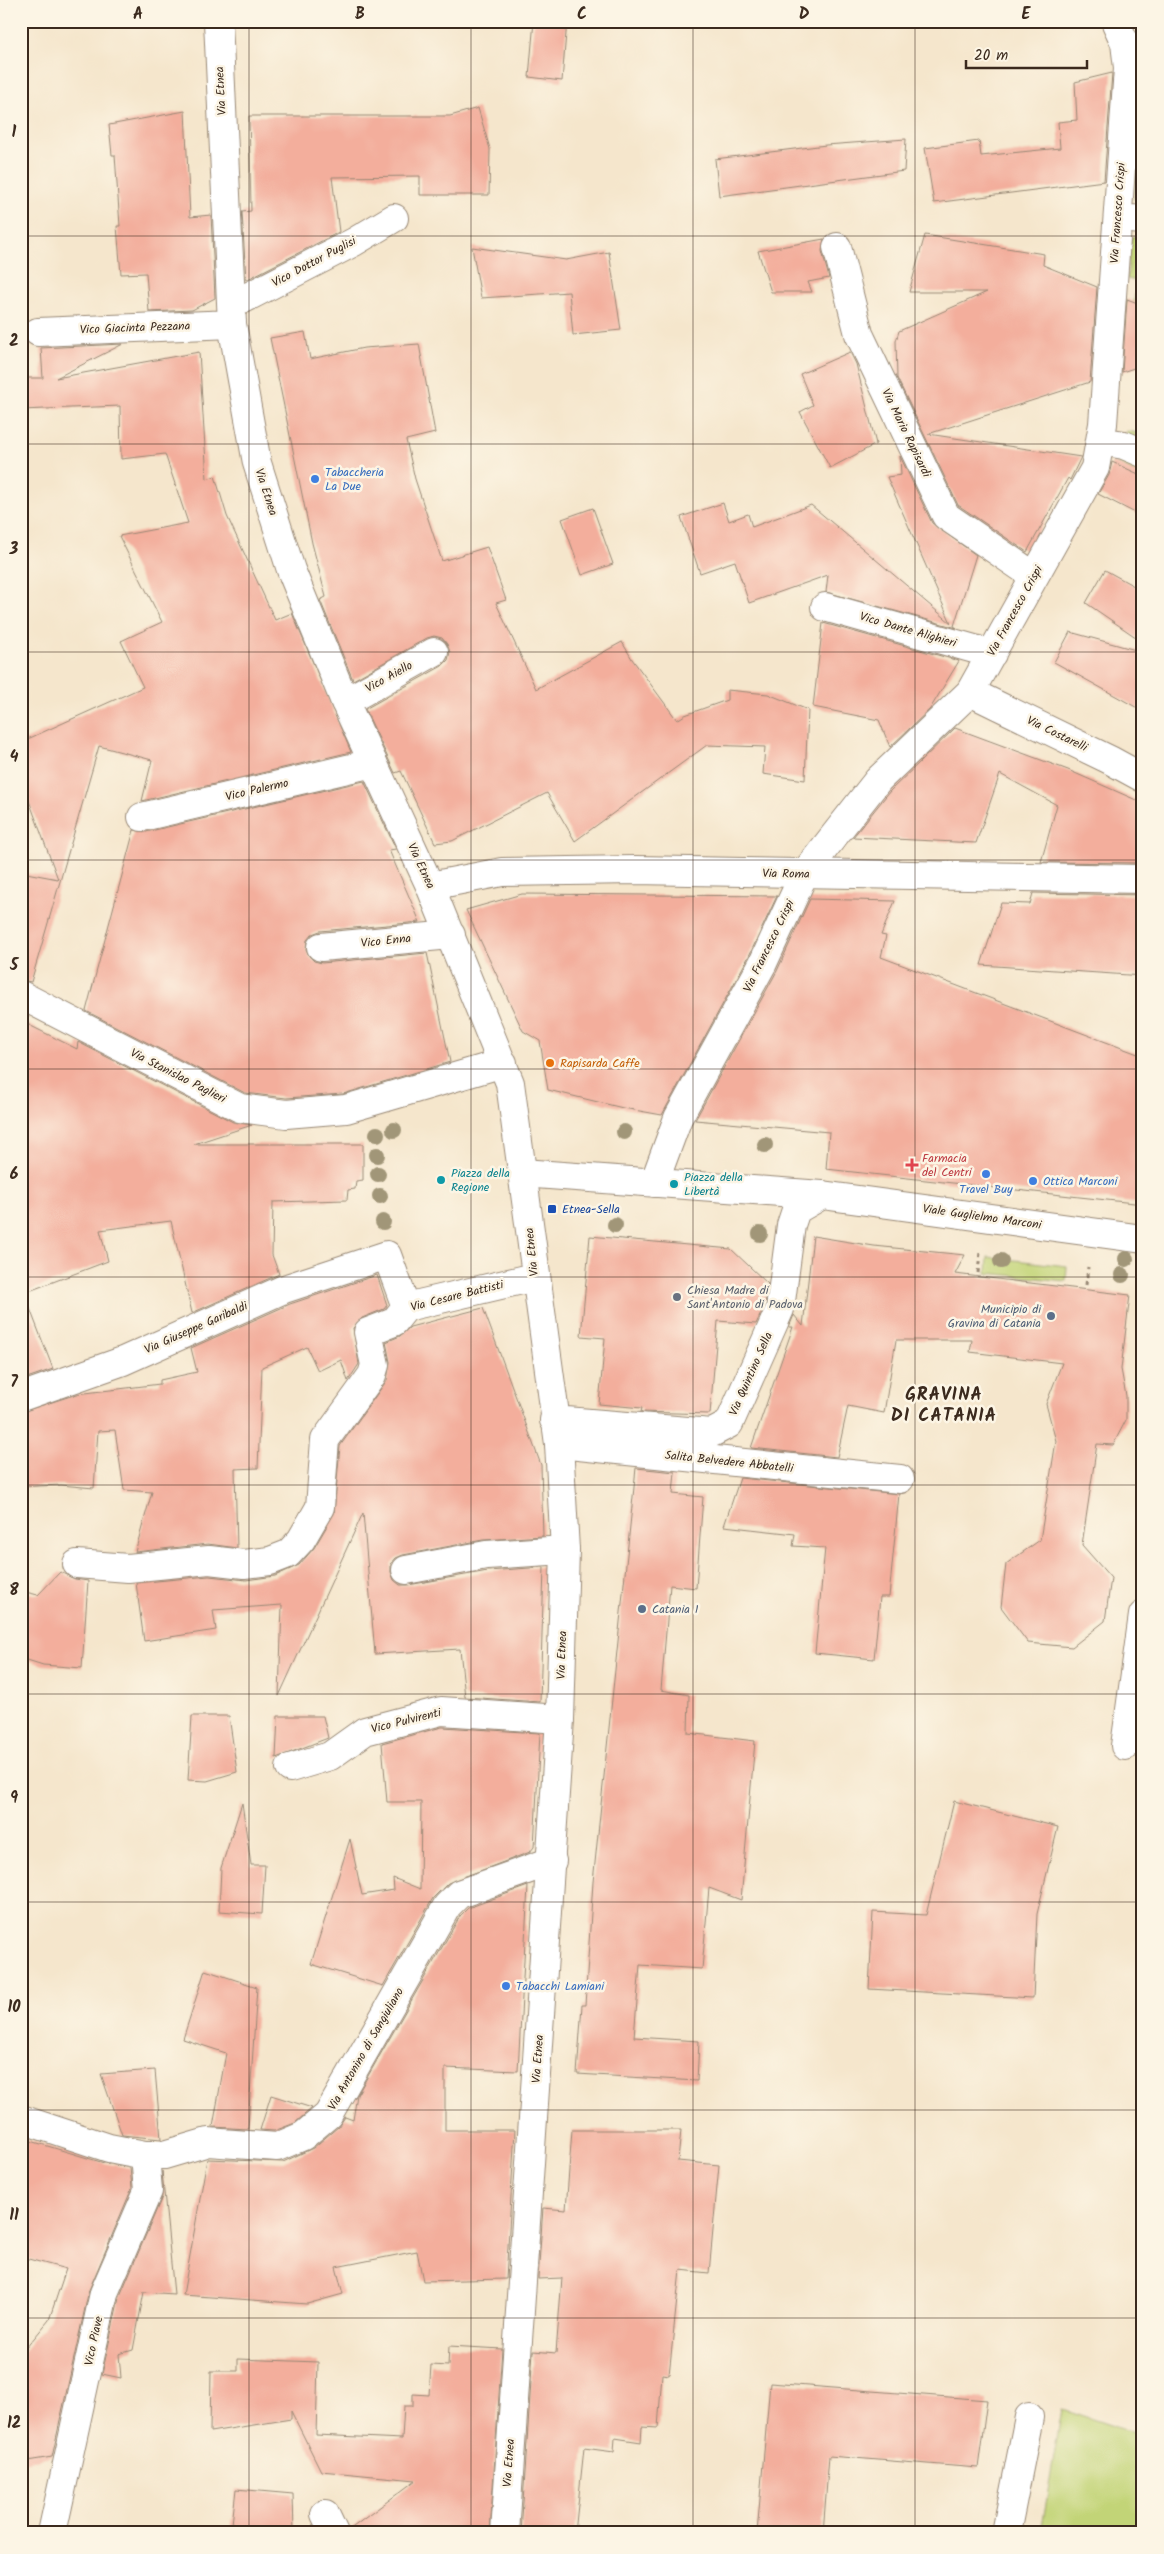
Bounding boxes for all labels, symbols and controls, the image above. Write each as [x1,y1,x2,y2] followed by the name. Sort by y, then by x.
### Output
[133,2,143,27] text: A
[355,2,365,27] text: B
[577,2,587,27] text: C
[799,2,810,27] text: D
[1022,2,1032,27] text: E
[966,38,1088,70] scale bar
[974,44,1008,68] text: 20 m
[210,66,232,116] street label: Via Etnea
[12,120,17,145] text: 1
[1105,161,1131,264] street label: Via Francesco Crispi
[268,231,361,292] street label: Vico Dottor Puglisi
[79,317,191,339] street label: Vico Giacinta Pezzana
[9,329,19,354] text: 2
[876,385,936,482] street label: Via Mario Rapisardi
[325,463,384,496] place label: Tabaccheria La Due
[249,466,283,518] street label: Via Etnea
[309,473,321,485] marker: Tabaccheria La Due
[9,537,19,562] text: 3
[982,561,1048,660] street label: Via Francesco Crispi
[857,607,960,653] street label: Vico Dante Alighieri
[362,656,416,698] street label: Vico Aiello
[1023,711,1092,757] street label: Via Costarelli
[10,745,19,770] text: 4
[224,774,290,806] street label: Vico Palermo
[402,840,440,892] street label: Via Etnea
[762,864,810,884] street label: Via Roma
[738,895,800,996] street label: Via Francesco Crispi
[360,929,412,953] street label: Vico Enna
[9,953,20,978] text: 5
[127,1044,230,1109] street label: Via Stanislao Paglieri
[560,1054,640,1073] place label: Rapisarda Caffe
[544,1057,556,1069] marker: Rapisarda Caffe
[922,1149,973,1182] place label: Farmacia del Centri
[906,1159,918,1171] marker: Farmacia del Centri
[10,1162,19,1187] text: 6
[451,1164,510,1197] place label: Piazza della Regione
[684,1168,743,1201] place label: Piazza della Libertà
[980,1168,992,1180] marker: Travel Buy
[1043,1172,1119,1191] place label: Ottica Marconi
[435,1174,447,1186] marker: Piazza della Regione
[1027,1175,1039,1187] marker: Ottica Marconi
[668,1178,680,1190] marker: Piazza della Libertà
[959,1180,1013,1199] place label: Travel Buy
[921,1199,1044,1235] street label: Viale Guglielmo Marconi
[562,1200,620,1219] place label: Etnea-Sella
[546,1203,558,1215] marker: Etnea-Sella
[520,1226,544,1277] street label: Via Etnea
[408,1275,507,1317] street label: Via Cesare Battisti
[687,1281,803,1314] place label: Chiesa Madre di Sant'Antonio di Padova
[671,1291,683,1303] marker: Chiesa Madre di Sant'Antonio di Padova
[141,1296,252,1359] street label: Via Giuseppe Garibaldi
[948,1300,1042,1333] place label: Municipio di Gravina di Catania
[1045,1310,1057,1322] marker: Municipio di Gravina di Catania
[724,1329,778,1419] street label: Via Quintino Sella
[10,1370,18,1395] text: 7
[891,1381,997,1431] district label: GRAVINA DI CATANIA
[664,1446,795,1478] street label: Salita Belvedere Abbatelli
[9,1578,19,1603] text: 8
[652,1600,699,1619] place label: Catania 1
[636,1603,648,1615] marker: Catania 1
[552,1630,572,1680] street label: Via Etnea
[369,1703,444,1739] street label: Vico Pulvirenti
[10,1786,18,1811] text: 9
[516,1977,605,1996] place label: Tabacchi Lamiani
[500,1980,512,1992] marker: Tabacchi Lamiani
[323,1984,409,2114] street label: Via Antonino di Sangiuliano
[7,1995,21,2020] text: 10
[527,2034,549,2084] street label: Via Etnea
[9,2203,19,2228] text: 11
[79,2314,109,2368] street label: Vico Piave
[7,2411,21,2436] text: 12
[498,2438,520,2488] street label: Via Etnea

